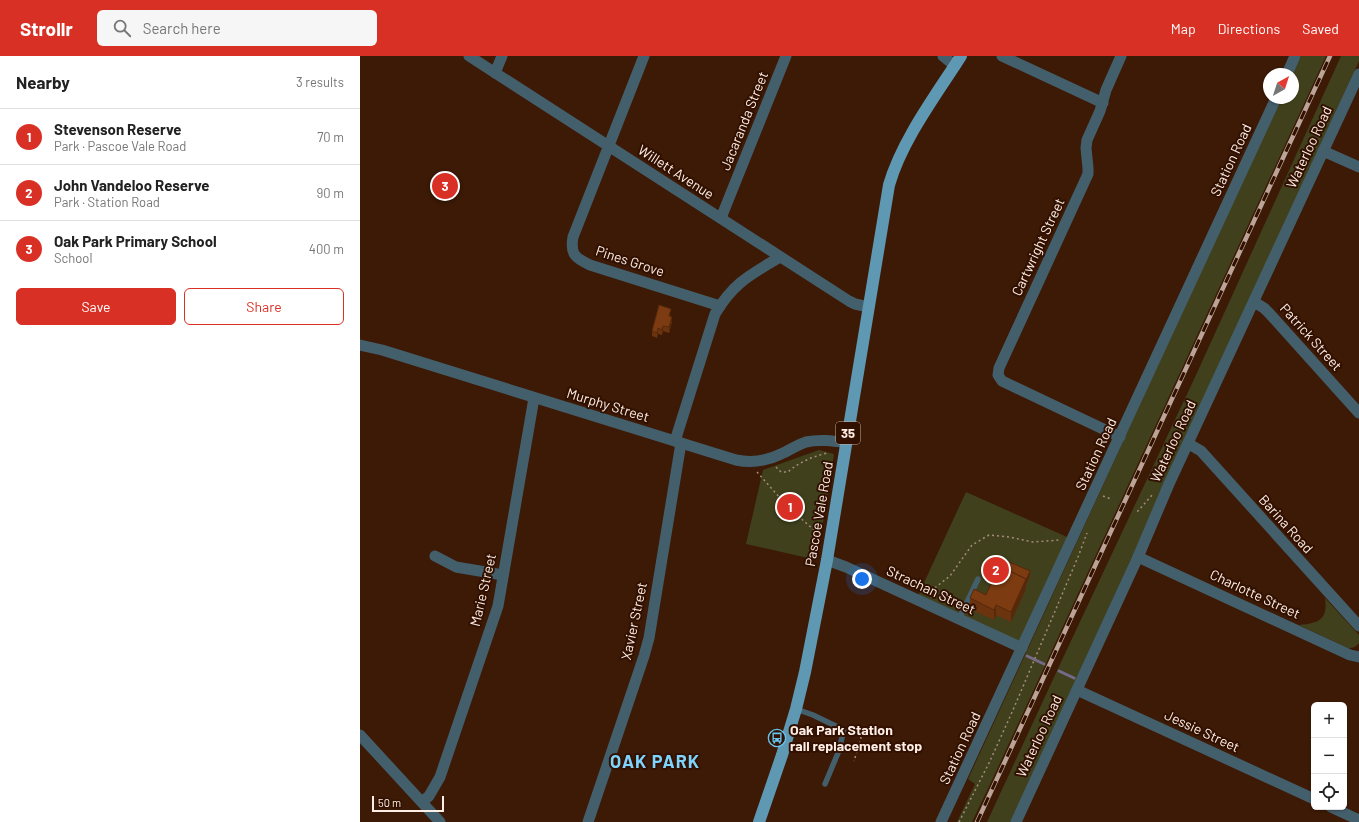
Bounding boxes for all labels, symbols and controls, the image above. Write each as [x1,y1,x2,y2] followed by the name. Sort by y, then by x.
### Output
[97,10,377,46] search box
[20,17,73,40] text: Strollr
[111,17,133,39] icon: search
[143,19,221,37] text: Search here
[1171,20,1196,37] text: Map
[1218,20,1280,37] text: Directions
[1302,20,1339,37] text: Saved
[1263,68,1299,104] north arrow
[716,69,771,173] street label: Jacaranda Street
[16,72,70,92] text: Nearby
[296,74,344,90] text: 3 results
[1282,103,1335,190] street label: Waterloo Road
[54,120,181,138] text: Stevenson Reserve
[1206,121,1255,199] street label: Station Road
[27,129,31,145] text: 1
[317,129,344,145] text: 70 m
[54,138,186,154] text: Park · Pascoe Vale Road
[635,141,717,202] street label: Willett Avenue
[432,171,458,201] pin: 3
[54,176,209,194] text: John Vandeloo Reserve
[25,185,33,201] text: 2
[317,185,344,201] text: 90 m
[54,194,160,210] text: Park · Station Road
[1007,195,1068,298] street label: Cartwright Street
[54,232,217,250] text: Oak Park Primary School
[25,241,33,257] text: 3
[309,241,344,257] text: 400 m
[594,241,667,280] street label: Pines Grove
[54,250,92,266] text: School
[16,288,176,325] button: Save
[184,288,344,325] button: Share
[1277,300,1346,374] street label: Patrick Street
[565,384,651,425] street label: Murphy Street
[1146,397,1199,484] street label: Waterloo Road
[1071,415,1120,493] street label: Station Road
[836,422,860,444] road number: 35
[801,460,836,568] street label: Pascoe Vale Road
[1256,491,1317,556] street label: Barina Road
[777,492,803,522] pin: 1
[466,552,499,628] street label: Marie Street
[983,555,1009,585] pin: 2
[884,562,978,618] street label: Strachan Street
[1207,565,1303,622] street label: Charlotte Street
[852,569,872,589] your location
[617,580,650,661] street label: Xavier Street
[1012,692,1065,779] street label: Waterloo Road
[1311,702,1347,810] map controls
[1311,702,1347,738] button: +
[1162,706,1242,755] street label: Jessie Street
[935,709,984,787] street label: Station Road
[790,721,922,754] place label: Oak Park Station rail replacement stop
[767,728,787,748] bus stop icon: Oak Park Station rail replacement stop
[1311,738,1347,774] button: −
[610,750,700,772] district label: OAK PARK
[1311,774,1347,810] button: locate
[372,794,444,813] scale bar
[378,796,401,809] text: 50 m

